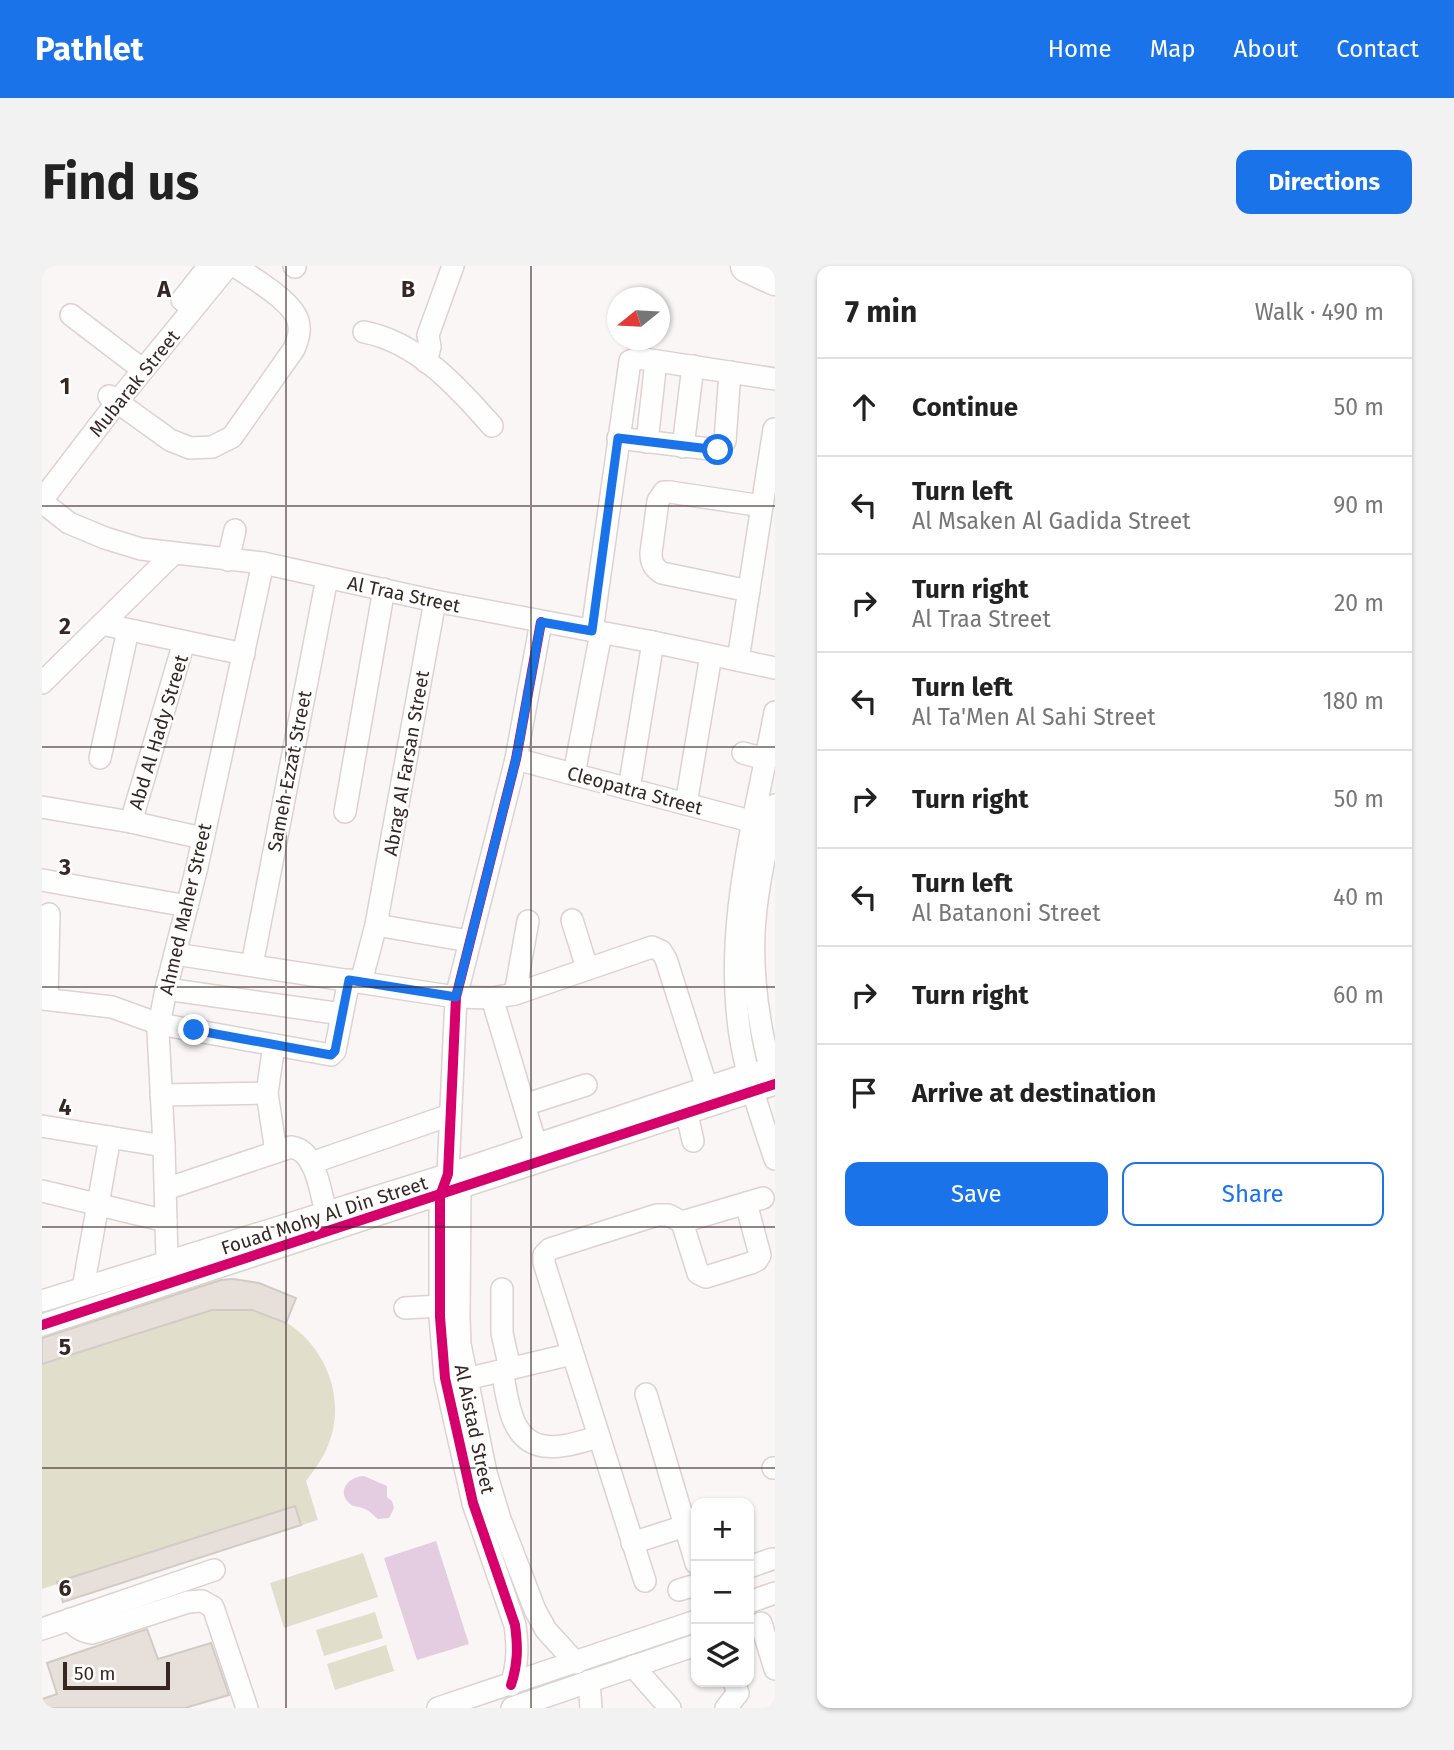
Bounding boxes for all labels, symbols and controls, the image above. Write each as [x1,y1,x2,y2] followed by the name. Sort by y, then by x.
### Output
[35,29,144,69] text: Pathlet
[1048,35,1112,63] text: Home
[1150,35,1196,63] text: Map
[1234,35,1298,63] text: About
[1336,35,1419,63] text: Contact
[1236,150,1412,214] button: Directions
[42,153,199,212] text: Find us
[156,275,171,303] text: A
[401,275,415,303] text: B
[607,287,670,350] north arrow
[845,294,917,330] text: 7 min
[1255,298,1384,326] text: Walk · 490 m
[84,325,185,441] street label: Mubarak Street
[60,372,70,400] text: 1
[845,388,883,426] icon: ahead
[912,392,1018,423] text: Continue
[1334,393,1384,421] text: 50 m
[702,434,733,465] route start
[912,476,1013,507] text: Turn left
[845,486,883,524] icon: left
[1333,491,1384,519] text: 90 m
[912,507,1191,535] text: Al Msaken Al Gadida Street
[345,571,462,618] street label: Al Traa Street
[912,574,1029,605] text: Turn right
[845,584,883,622] icon: right
[1334,589,1384,617] text: 20 m
[912,605,1051,633] text: Al Traa Street
[59,612,71,640] text: 2
[124,652,193,812] street label: Abd Al Hady Street
[379,669,434,858] street label: Abrag Al Farsan Street
[912,672,1013,703] text: Turn left
[845,682,883,720] icon: left
[1323,687,1384,715] text: 180 m
[263,688,316,854] street label: Sameh Ezzat Street
[912,703,1156,731] text: Al Ta'Men Al Sahi Street
[565,761,705,820] street label: Cleopatra Street
[845,780,883,818] icon: right
[912,784,1029,815] text: Turn right
[1334,785,1384,813] text: 50 m
[155,821,216,997] street label: Ahmed Maher Street
[58,853,71,881] text: 3
[912,868,1013,899] text: Turn left
[845,878,883,916] icon: left
[1333,883,1384,911] text: 40 m
[912,899,1101,927] text: Al Batanoni Street
[845,976,883,1014] icon: right
[912,980,1029,1011] text: Turn right
[1333,981,1384,1009] text: 60 m
[178,1014,209,1045] route end
[845,1074,883,1112] icon: arrive
[912,1078,1156,1109] text: Arrive at destination
[59,1093,72,1121] text: 4
[845,1162,1108,1226] button: Save
[1122,1162,1384,1226] button: Share
[218,1171,430,1260] street label: Fouad Mohy Al Din Street
[59,1333,71,1361] text: 5
[450,1362,499,1496] street label: Al Aistad Street
[691,1498,754,1687] map controls
[691,1498,754,1561] button: +
[691,1561,754,1624] button: −
[59,1574,72,1602] text: 6
[691,1624,754,1687] button: layers
[63,1659,170,1691] scale bar
[74,1662,115,1685] text: 50 m

